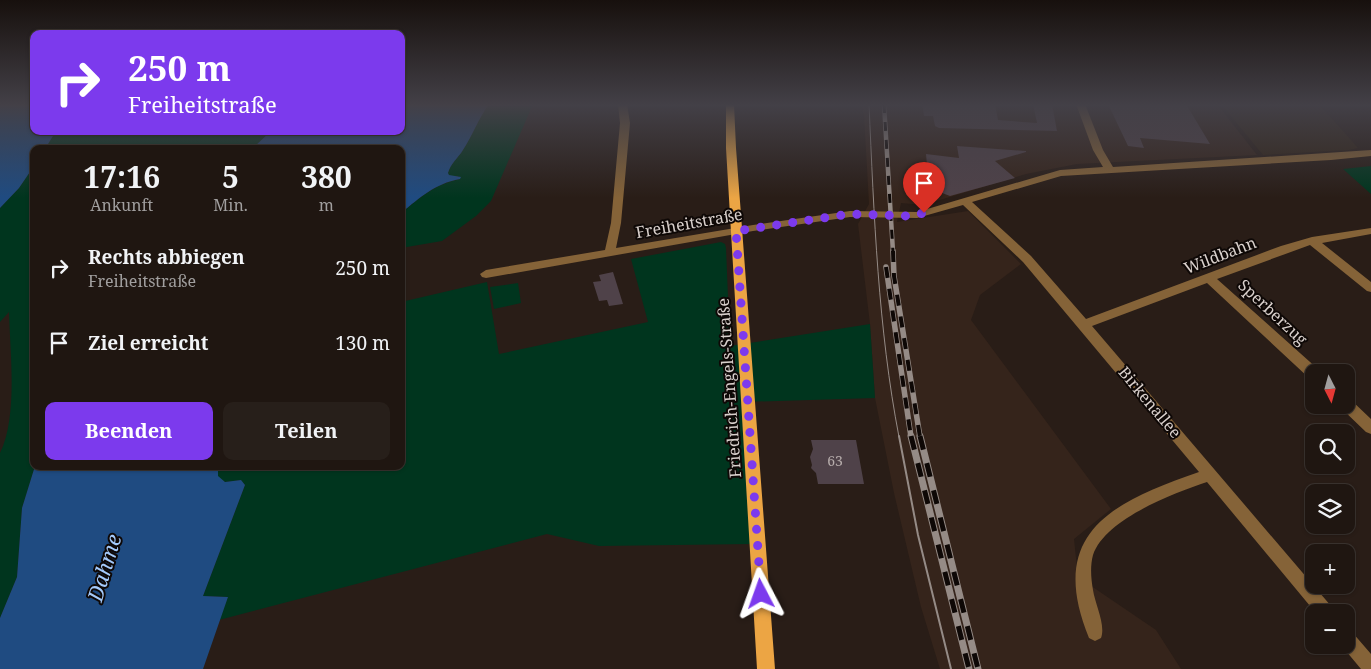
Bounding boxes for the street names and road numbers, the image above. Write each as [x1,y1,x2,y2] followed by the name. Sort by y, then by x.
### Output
[634,203,744,243] street label: Freiheitstraße
[1181,231,1259,279] street label: Wildbahn
[1234,274,1313,350] street label: Sperberzug
[712,297,746,479] street label: Friedrich-Engels-Straße
[1114,362,1186,442] street label: Birkenallee

